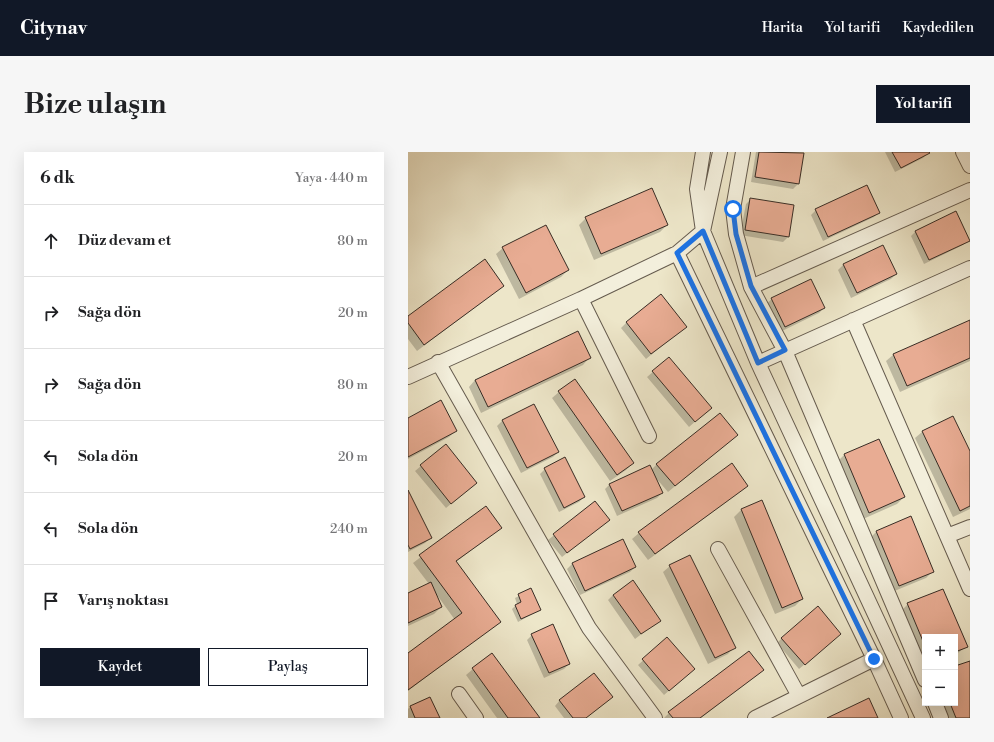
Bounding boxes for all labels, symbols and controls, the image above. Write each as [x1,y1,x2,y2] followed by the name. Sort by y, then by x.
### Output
[20,16,87,40] text: Citynav
[762,19,803,37] text: Harita
[825,19,881,37] text: Yol tarifi
[903,19,974,37] text: Kaydedilen
[876,85,970,123] button: Yol tarifi
[24,87,166,122] text: Bize ulaşın
[40,167,75,189] text: 6 dk
[295,170,368,186] text: Yaya · 440 m
[724,200,742,218] route start
[40,230,62,252] icon: ahead
[78,231,171,250] text: Düz devam et
[337,233,368,249] text: 80 m
[40,302,62,324] icon: right
[78,303,141,322] text: Sağa dön
[338,305,368,321] text: 20 m
[40,374,62,396] icon: right
[78,375,141,394] text: Sağa dön
[337,377,368,393] text: 80 m
[40,446,62,468] icon: left
[78,447,138,466] text: Sola dön
[338,449,368,465] text: 20 m
[40,518,62,540] icon: left
[78,519,138,538] text: Sola dön
[330,521,368,537] text: 240 m
[40,590,62,612] icon: arrive
[78,591,169,610] text: Varış noktası
[922,634,958,706] map controls
[922,634,958,670] button: +
[40,648,200,686] button: Kaydet
[208,648,368,686] button: Paylaş
[865,650,883,668] route end
[922,670,958,706] button: −

